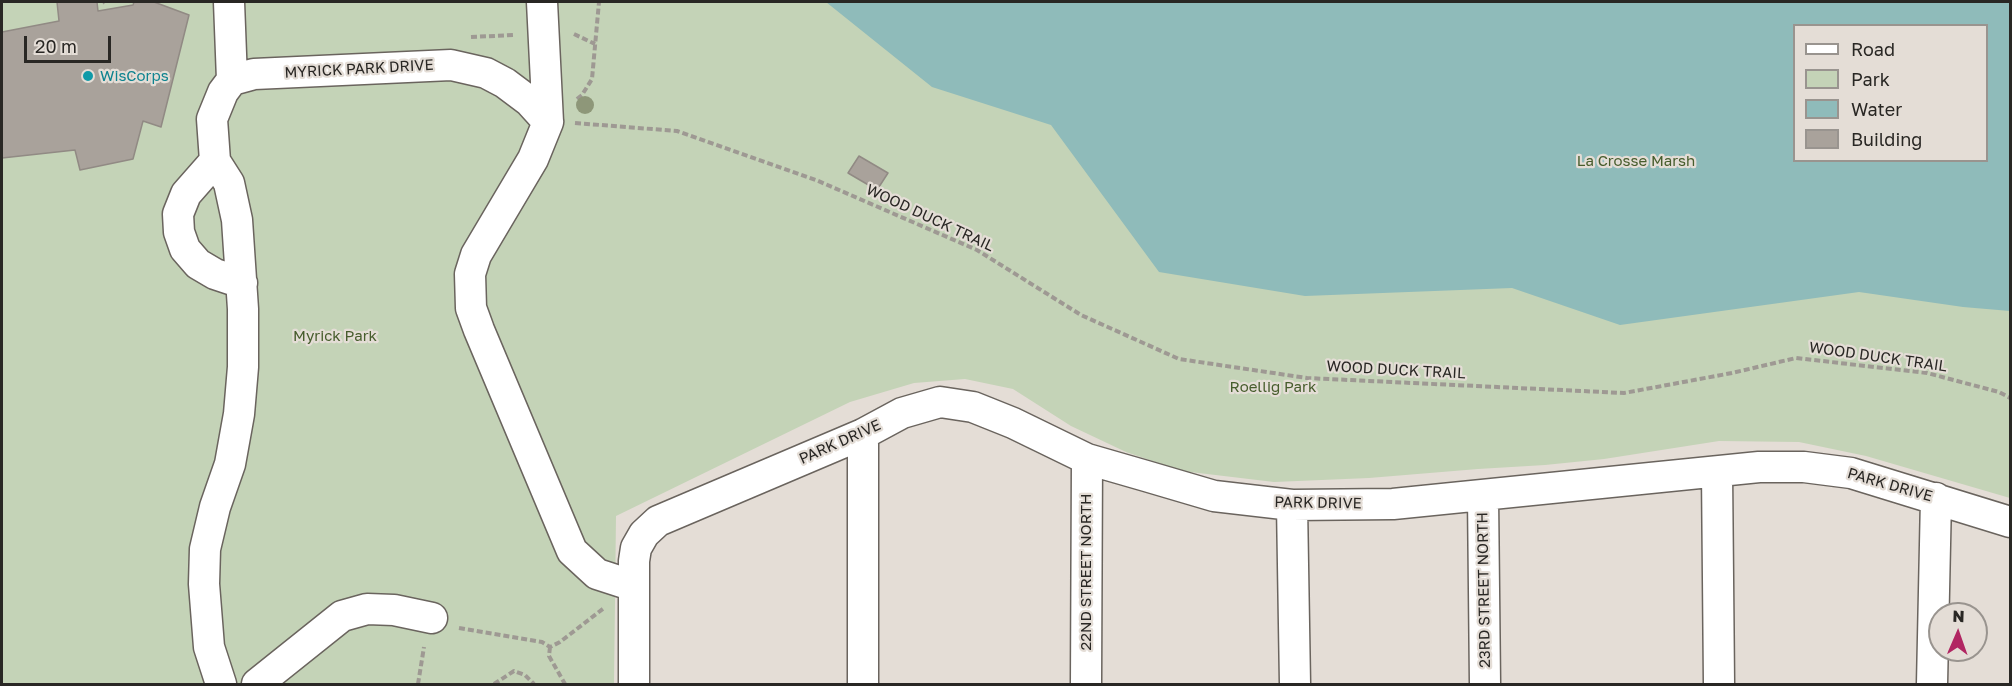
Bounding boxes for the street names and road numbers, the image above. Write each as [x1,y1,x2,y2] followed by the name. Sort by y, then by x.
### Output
[284,56,434,82] street label: MYRICK PARK DRIVE
[863,180,997,256] street label: WOOD DUCK TRAIL
[1808,338,1948,376] street label: WOOD DUCK TRAIL
[1326,357,1466,383] street label: WOOD DUCK TRAIL
[796,416,884,468] street label: PARK DRIVE
[1845,464,1935,506] street label: PARK DRIVE
[1274,493,1362,513] street label: PARK DRIVE
[1077,494,1095,650] street label: 22ND STREET NORTH
[1474,512,1494,668] street label: 23RD STREET NORTH

